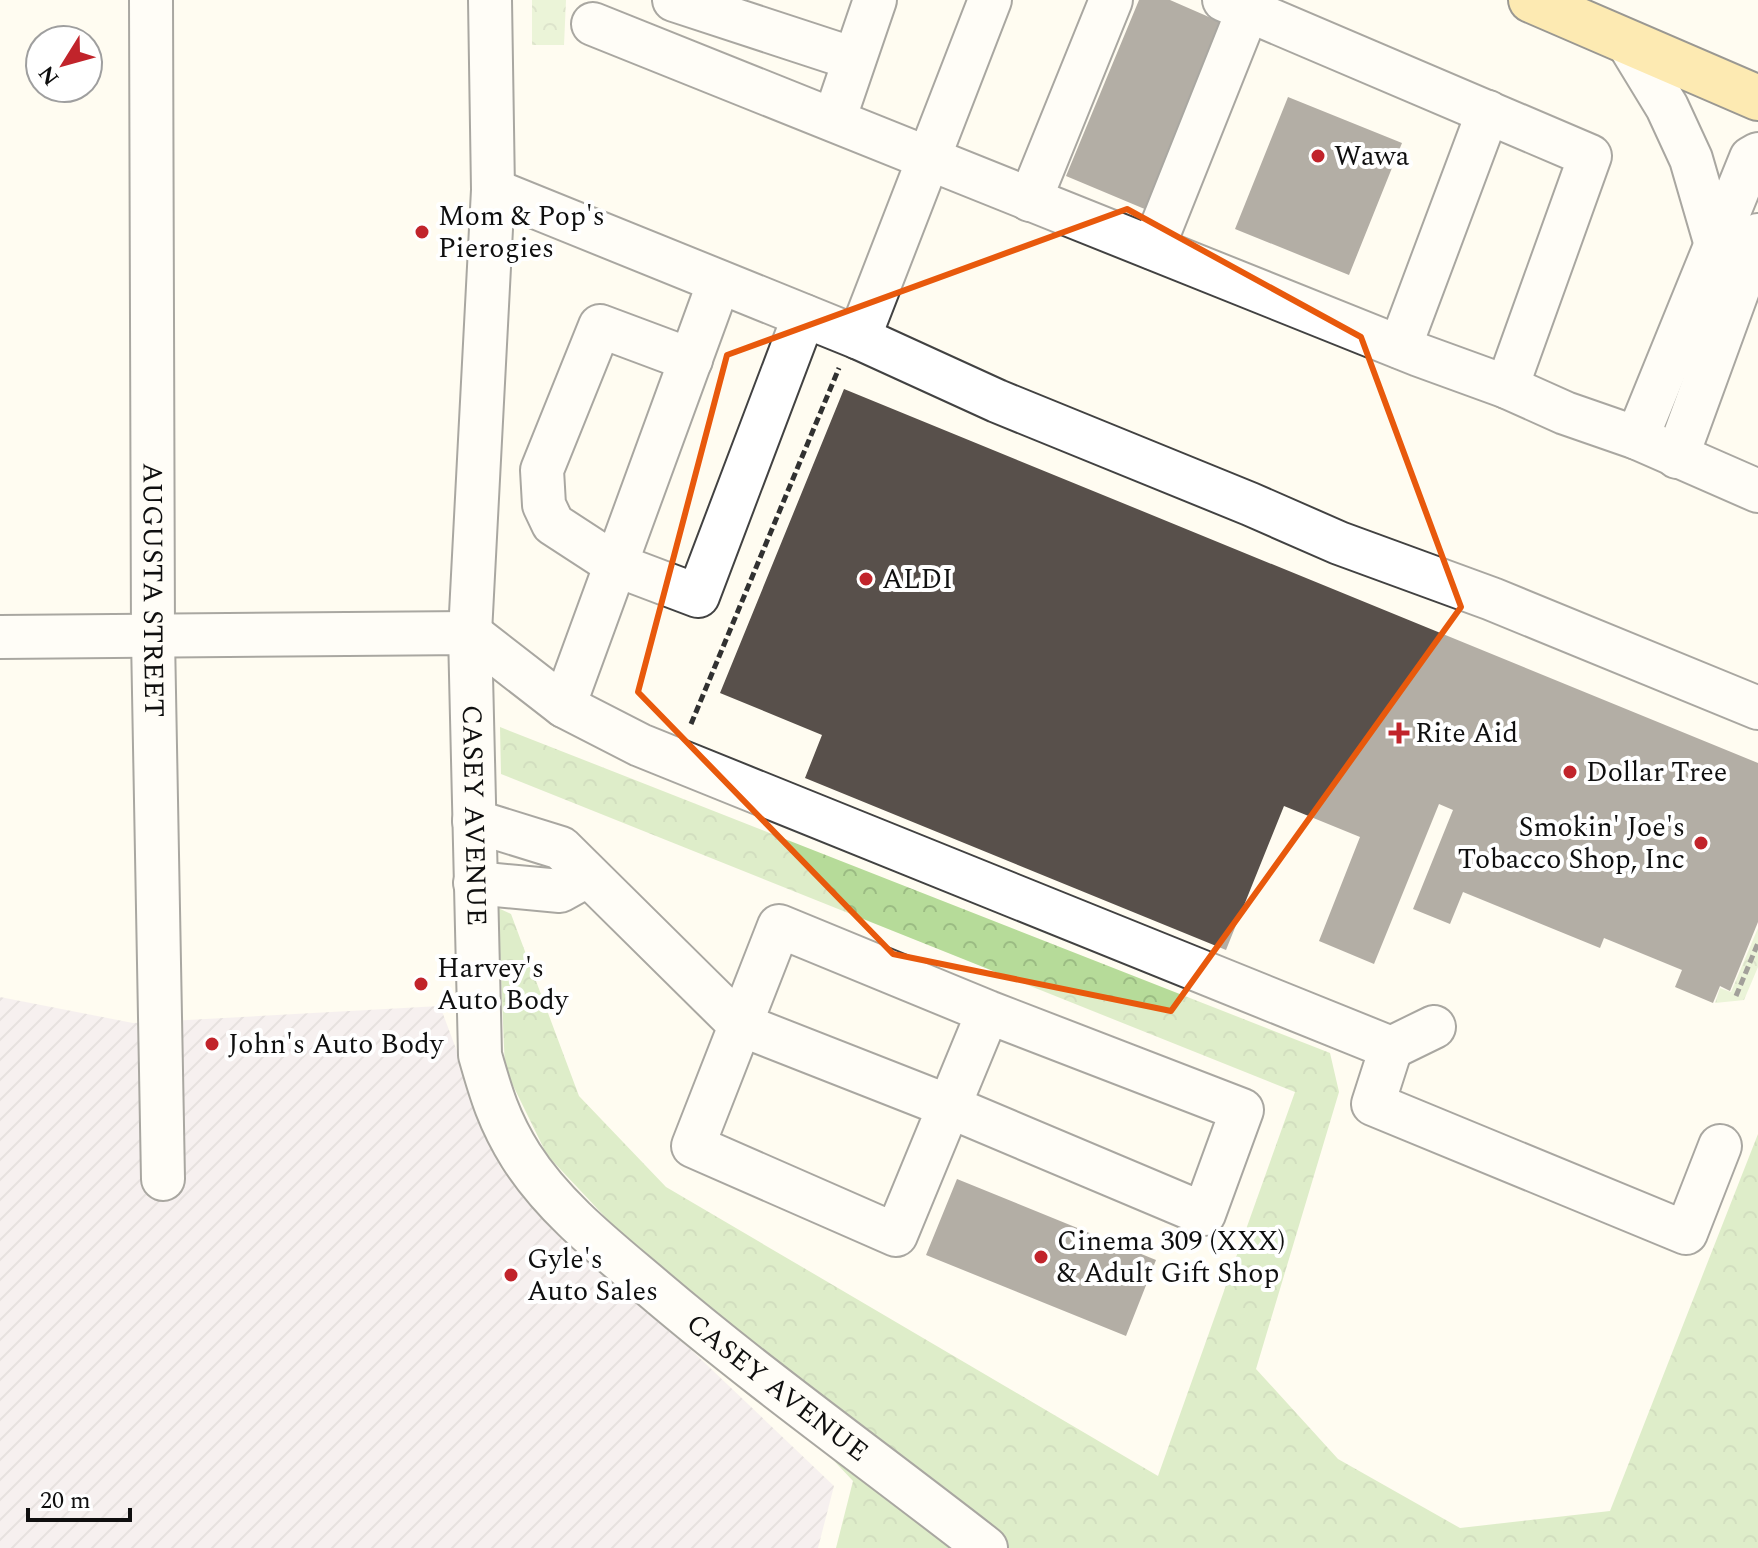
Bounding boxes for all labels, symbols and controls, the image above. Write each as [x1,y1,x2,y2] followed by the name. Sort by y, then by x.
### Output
[24,24,104,104] north arrow
[31,58,68,92] text: N
[1334,135,1410,178] place label: Wawa
[1309,147,1327,165] marker: Wawa
[438,195,605,270] place label: Mom & Pop's Pierogies
[413,223,431,241] marker: Mom & Pop's Pierogies
[131,463,176,718] street label: AUGUSTA STREET
[882,558,953,601] place label: ALDI
[857,570,875,588] marker: ALDI
[450,704,498,926] street label: CASEY AVENUE
[1415,712,1518,755] place label: Rite Aid
[1390,724,1408,742] marker: Rite Aid
[1586,751,1727,794] place label: Dollar Tree
[1561,763,1579,781] marker: Dollar Tree
[1458,806,1685,881] place label: Smokin' Joe's Tobacco Shop, Inc
[1692,834,1710,852] marker: Smokin' Joe's Tobacco Shop, Inc
[437,947,570,1022] place label: Harvey's Auto Body
[412,975,430,993] marker: Harvey's Auto Body
[228,1023,445,1066] place label: John's Auto Body
[203,1035,221,1053] marker: John's Auto Body
[1057,1220,1285,1295] place label: Cinema 309 (XXX) & Adult Gift Shop
[527,1238,658,1313] place label: Gyle's Auto Sales
[1032,1248,1050,1266] marker: Cinema 309 (XXX) & Adult Gift Shop
[502,1266,520,1284] marker: Gyle's Auto Sales
[677,1303,878,1472] street label: CASEY AVENUE
[28,1472,130,1522] scale bar
[40,1483,91,1519] text: 20 m

